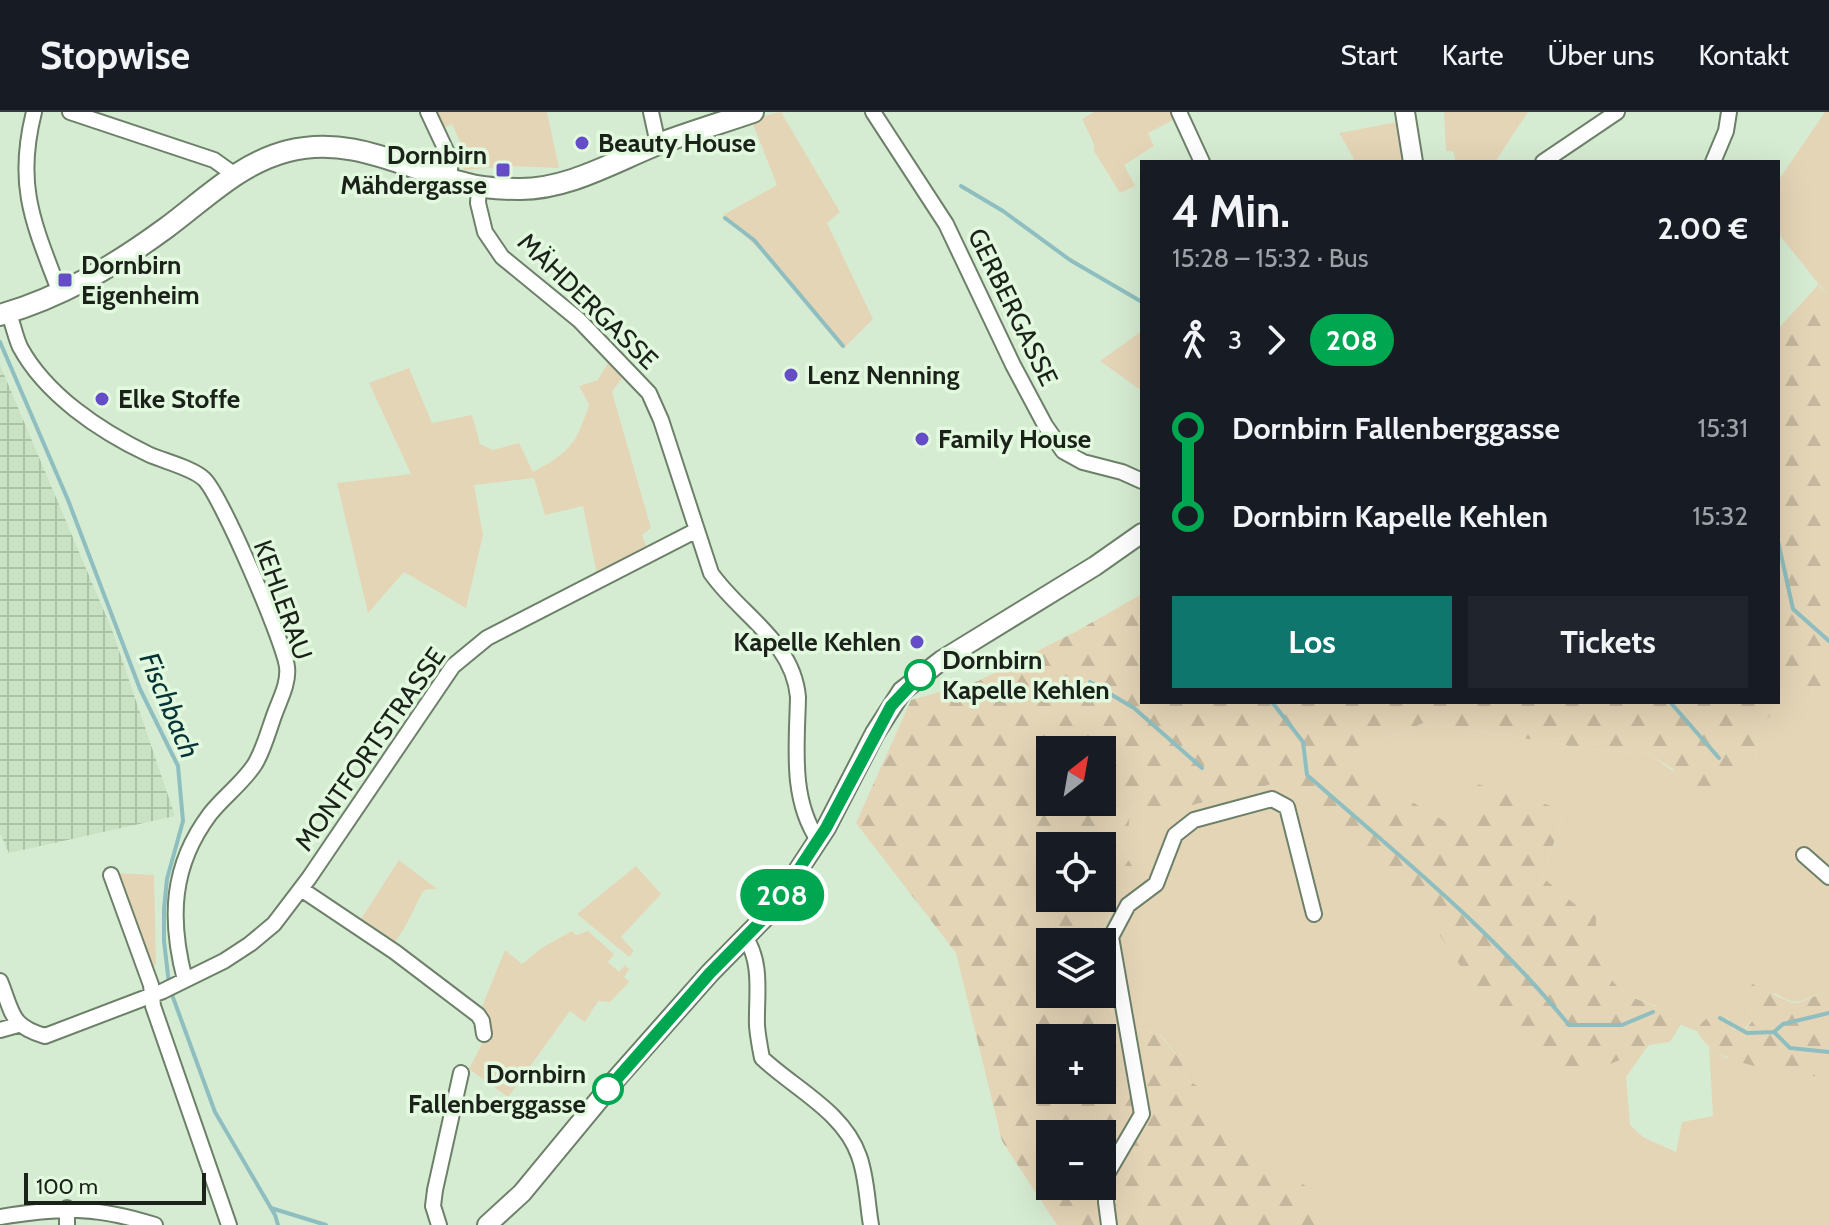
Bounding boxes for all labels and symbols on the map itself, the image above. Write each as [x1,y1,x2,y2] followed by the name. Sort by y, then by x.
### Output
[598,127,756,159] place label: Beauty House
[573,134,591,152] marker: Beauty House
[340,139,487,201] place label: Dornbirn Mähdergasse
[494,161,512,179] marker: Dornbirn Mähdergasse
[961,223,1065,391] street label: GERBERGASSE
[511,226,665,376] street label: MÄHDERGASSE
[81,249,200,311] place label: Dornbirn Eigenheim
[56,271,74,289] marker: Dornbirn Eigenheim
[807,359,959,391] place label: Lenz Nenning
[782,366,800,384] marker: Lenz Nenning
[118,383,240,415] place label: Elke Stoffe
[93,390,111,408] marker: Elke Stoffe
[938,423,1091,455] place label: Family House
[913,430,931,448] marker: Family House
[247,536,319,664] street label: KEHLERAU
[733,626,901,658] place label: Kapelle Kehlen
[908,633,926,651] marker: Kapelle Kehlen
[288,641,452,857] street label: MONTFORTSTRASSE
[942,644,1110,706] place label: Dornbirn Kapelle Kehlen
[133,647,207,763] water label: Fischbach
[905,660,935,690] marker: Dornbirn Kapelle Kehlen
[1036,736,1116,816] north arrow
[736,869,828,921] line badge: 208
[408,1058,586,1120] place label: Dornbirn Fallenberggasse
[593,1074,623,1104] marker: Dornbirn Fallenberggasse
[24,1169,206,1205] scale bar

